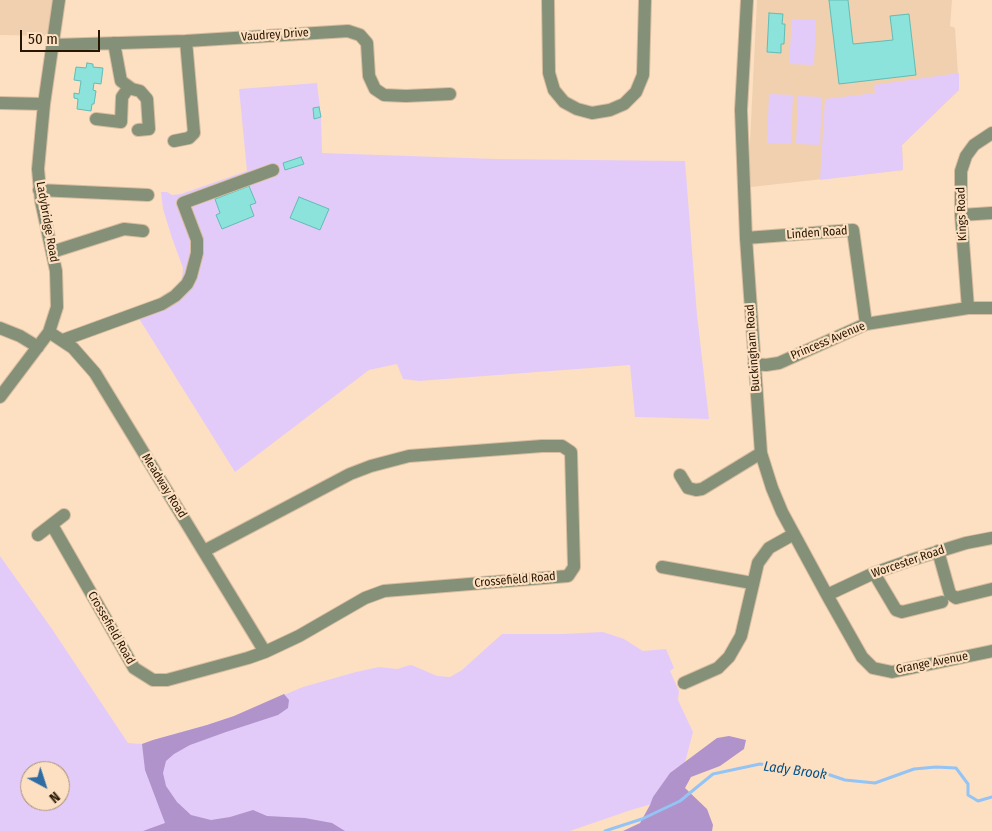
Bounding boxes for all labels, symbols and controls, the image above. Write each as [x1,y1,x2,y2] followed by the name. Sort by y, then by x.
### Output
[22,20,102,52] scale bar
[241,25,309,45] street label: Vaudrey Drive
[28,30,58,48] text: 50 m
[33,180,61,264] street label: Ladybridge Road
[954,187,970,241] street label: Kings Road
[786,224,848,242] street label: Linden Road
[743,304,763,392] street label: Buckingham Road
[789,319,867,363] street label: Princess Avenue
[139,451,189,521] street label: Meadway Road
[869,543,947,581] street label: Worcester Road
[474,569,556,591] street label: Crossefield Road
[84,589,138,667] street label: Crossefield Road
[895,649,969,677] street label: Grange Avenue
[762,758,828,784] water label: Lady Brook
[20,761,70,811] north arrow
[46,788,63,806] text: N

